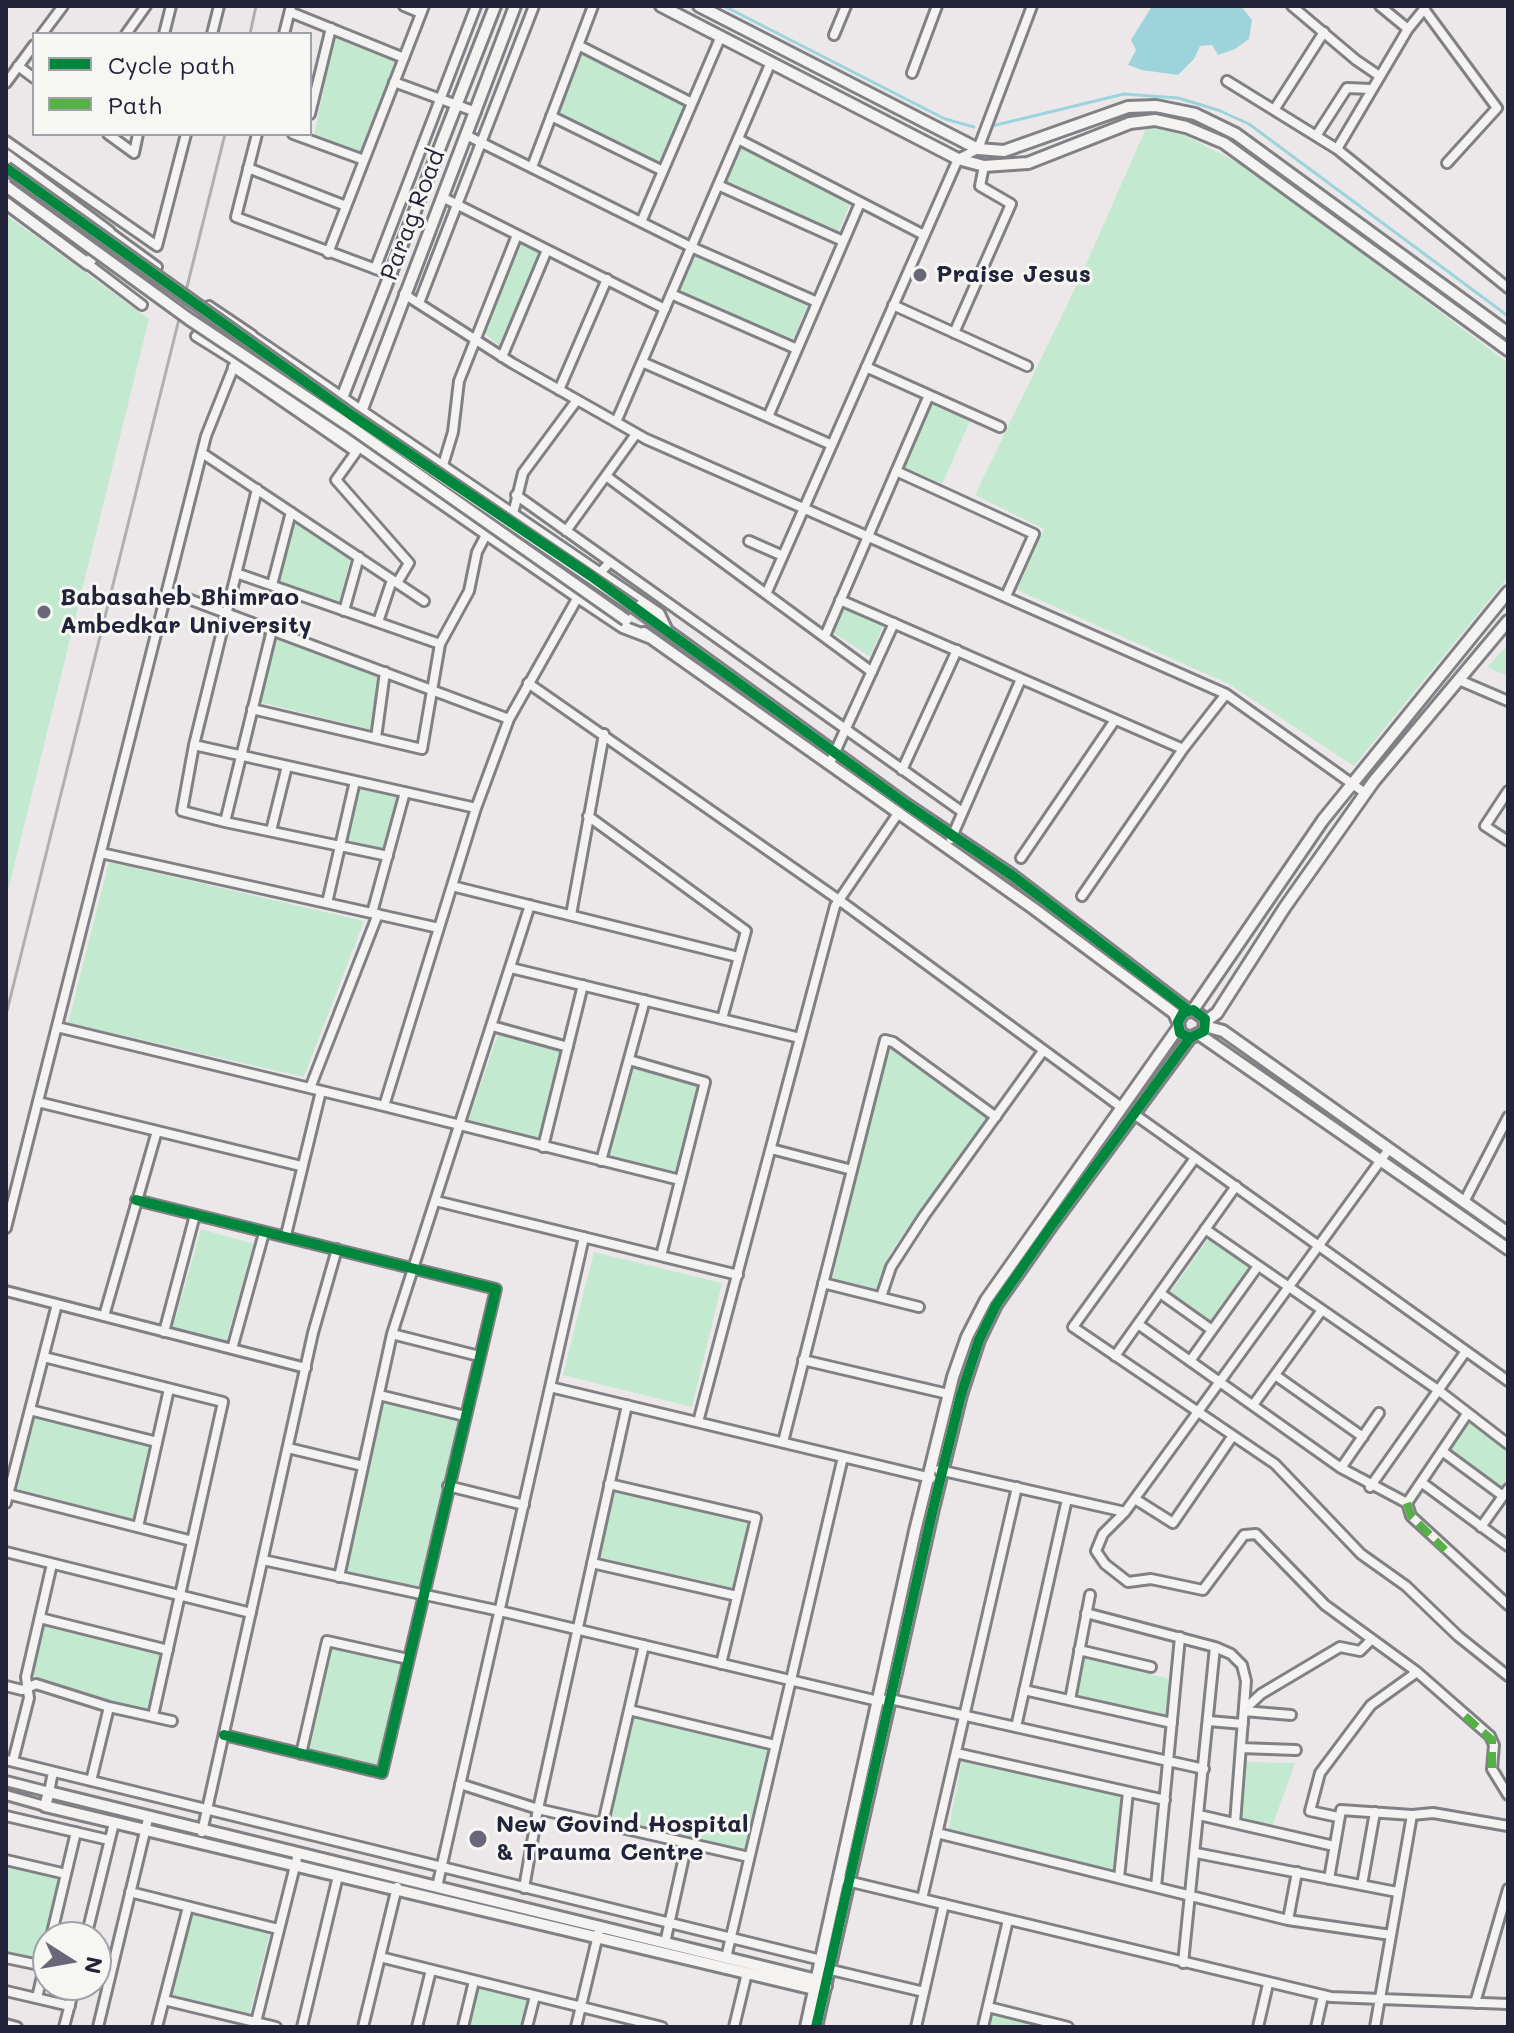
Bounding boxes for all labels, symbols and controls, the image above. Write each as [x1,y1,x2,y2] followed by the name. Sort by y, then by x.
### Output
[32,32,312,136] legend
[108,49,234,80] text: Cycle path
[108,89,162,120] text: Path
[375,145,451,285] street label: Parag Road
[936,261,1091,289] place label: Praise Jesus
[911,266,929,284] marker: Praise Jesus
[60,584,312,640] place label: Babasaheb Bhimrao Ambedkar University
[35,603,53,621] marker: Babasaheb Bhimrao Ambedkar University
[496,1811,749,1867] place label: New Govind Hospital & Trauma Centre
[467,1828,489,1850] marker: New Govind Hospital & Trauma Centre
[32,1921,112,2001] north arrow
[78,1954,110,1976] text: N

